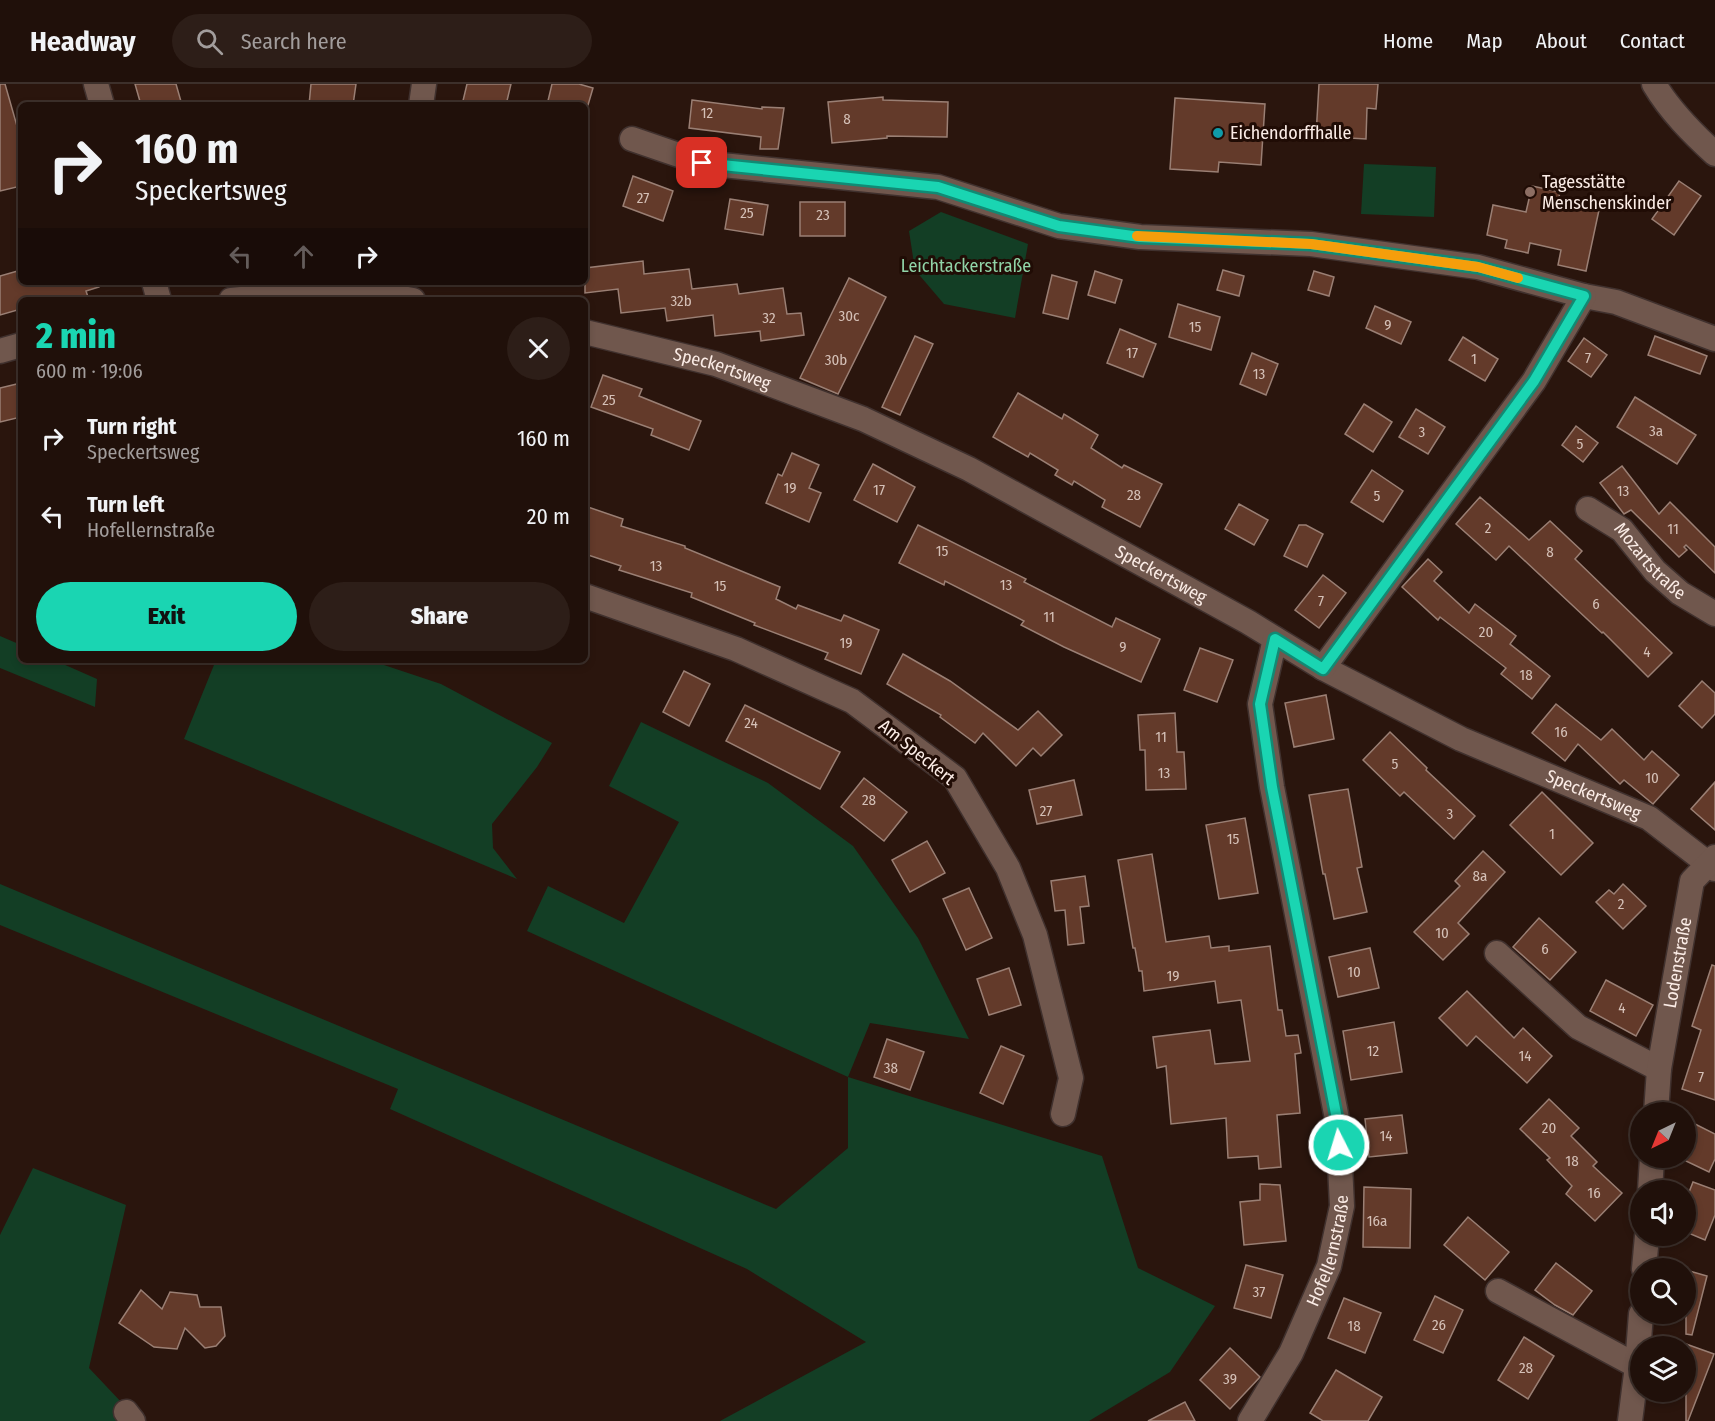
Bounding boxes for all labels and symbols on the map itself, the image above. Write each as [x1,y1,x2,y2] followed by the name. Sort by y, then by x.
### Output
[701,104,714,122] house number: 12
[843,110,851,128] house number: 8
[1230,122,1351,144] place label: Eichendorffhalle
[1211,126,1225,140] marker: Eichendorffhalle
[676,137,727,188] pin
[1542,171,1672,214] place label: Tagesstätte Menschenskinder
[1523,185,1537,199] marker: Tagesstätte Menschenskinder
[637,189,649,207] house number: 27
[740,204,754,222] house number: 25
[816,206,830,224] house number: 23
[901,255,1031,277] park label: Leichtackerstraße
[670,292,692,310] house number: 32b
[838,307,860,325] house number: 30c
[762,309,776,327] house number: 32
[1384,316,1392,334] house number: 9
[1189,318,1201,336] house number: 15
[671,343,774,395] street label: Speckertsweg
[1126,344,1138,362] house number: 17
[1585,349,1591,367] house number: 7
[1471,350,1477,368] house number: 1
[825,351,847,369] house number: 30b
[1253,365,1266,383] house number: 13
[602,391,616,409] house number: 25
[1649,422,1663,440] house number: 3a
[1419,423,1426,441] house number: 3
[1577,435,1584,453] house number: 5
[783,479,797,497] house number: 19
[873,481,885,499] house number: 17
[1617,482,1630,500] house number: 13
[1127,486,1141,504] house number: 28
[1374,487,1381,505] house number: 5
[1609,518,1690,605] street label: Mozartstraße
[1485,519,1492,537] house number: 2
[1667,520,1679,538] house number: 11
[1111,540,1211,609] street label: Speckertsweg
[936,542,948,560] house number: 15
[1546,543,1554,561] house number: 8
[650,557,663,575] house number: 13
[1000,576,1013,594] house number: 13
[714,577,726,595] house number: 15
[1318,592,1324,610] house number: 7
[1592,595,1600,613] house number: 6
[1043,608,1055,626] house number: 11
[1479,623,1493,641] house number: 20
[839,634,853,652] house number: 19
[1119,638,1127,656] house number: 9
[1643,643,1651,661] house number: 4
[1519,666,1533,684] house number: 18
[744,714,758,732] house number: 24
[874,715,960,790] street label: Am Speckert
[1554,723,1568,741] house number: 16
[1155,728,1167,746] house number: 11
[1392,755,1399,773] house number: 5
[1158,764,1171,782] house number: 13
[1542,765,1645,825] street label: Speckertsweg
[1645,769,1659,787] house number: 10
[862,791,876,809] house number: 28
[1040,802,1052,820] house number: 27
[1447,805,1454,823] house number: 3
[1549,825,1555,843] house number: 1
[1227,830,1239,848] house number: 15
[1473,867,1487,885] house number: 8a
[1618,895,1625,913] house number: 2
[1659,916,1696,1010] street label: Lodenstraße
[1435,924,1449,942] house number: 10
[1541,940,1549,958] house number: 6
[1347,963,1361,981] house number: 10
[1166,967,1180,985] house number: 19
[1618,999,1626,1017] house number: 4
[1367,1042,1380,1060] house number: 12
[1518,1047,1532,1065] house number: 14
[884,1059,898,1077] house number: 38
[1698,1068,1704,1086] house number: 7
[1630,1102,1696,1168] north arrow
[1307,1113,1371,1177] position arrow
[1542,1119,1556,1137] house number: 20
[1379,1127,1393,1145] house number: 14
[1565,1152,1579,1170] house number: 18
[1587,1184,1601,1202] house number: 16
[1302,1194,1353,1310] street label: Hofellernstraße
[1367,1212,1387,1230] house number: 16a
[1253,1283,1265,1301] house number: 37
[1432,1316,1446,1334] house number: 26
[1347,1317,1361,1335] house number: 18
[1519,1359,1533,1377] house number: 28
[1223,1370,1237,1388] house number: 39

